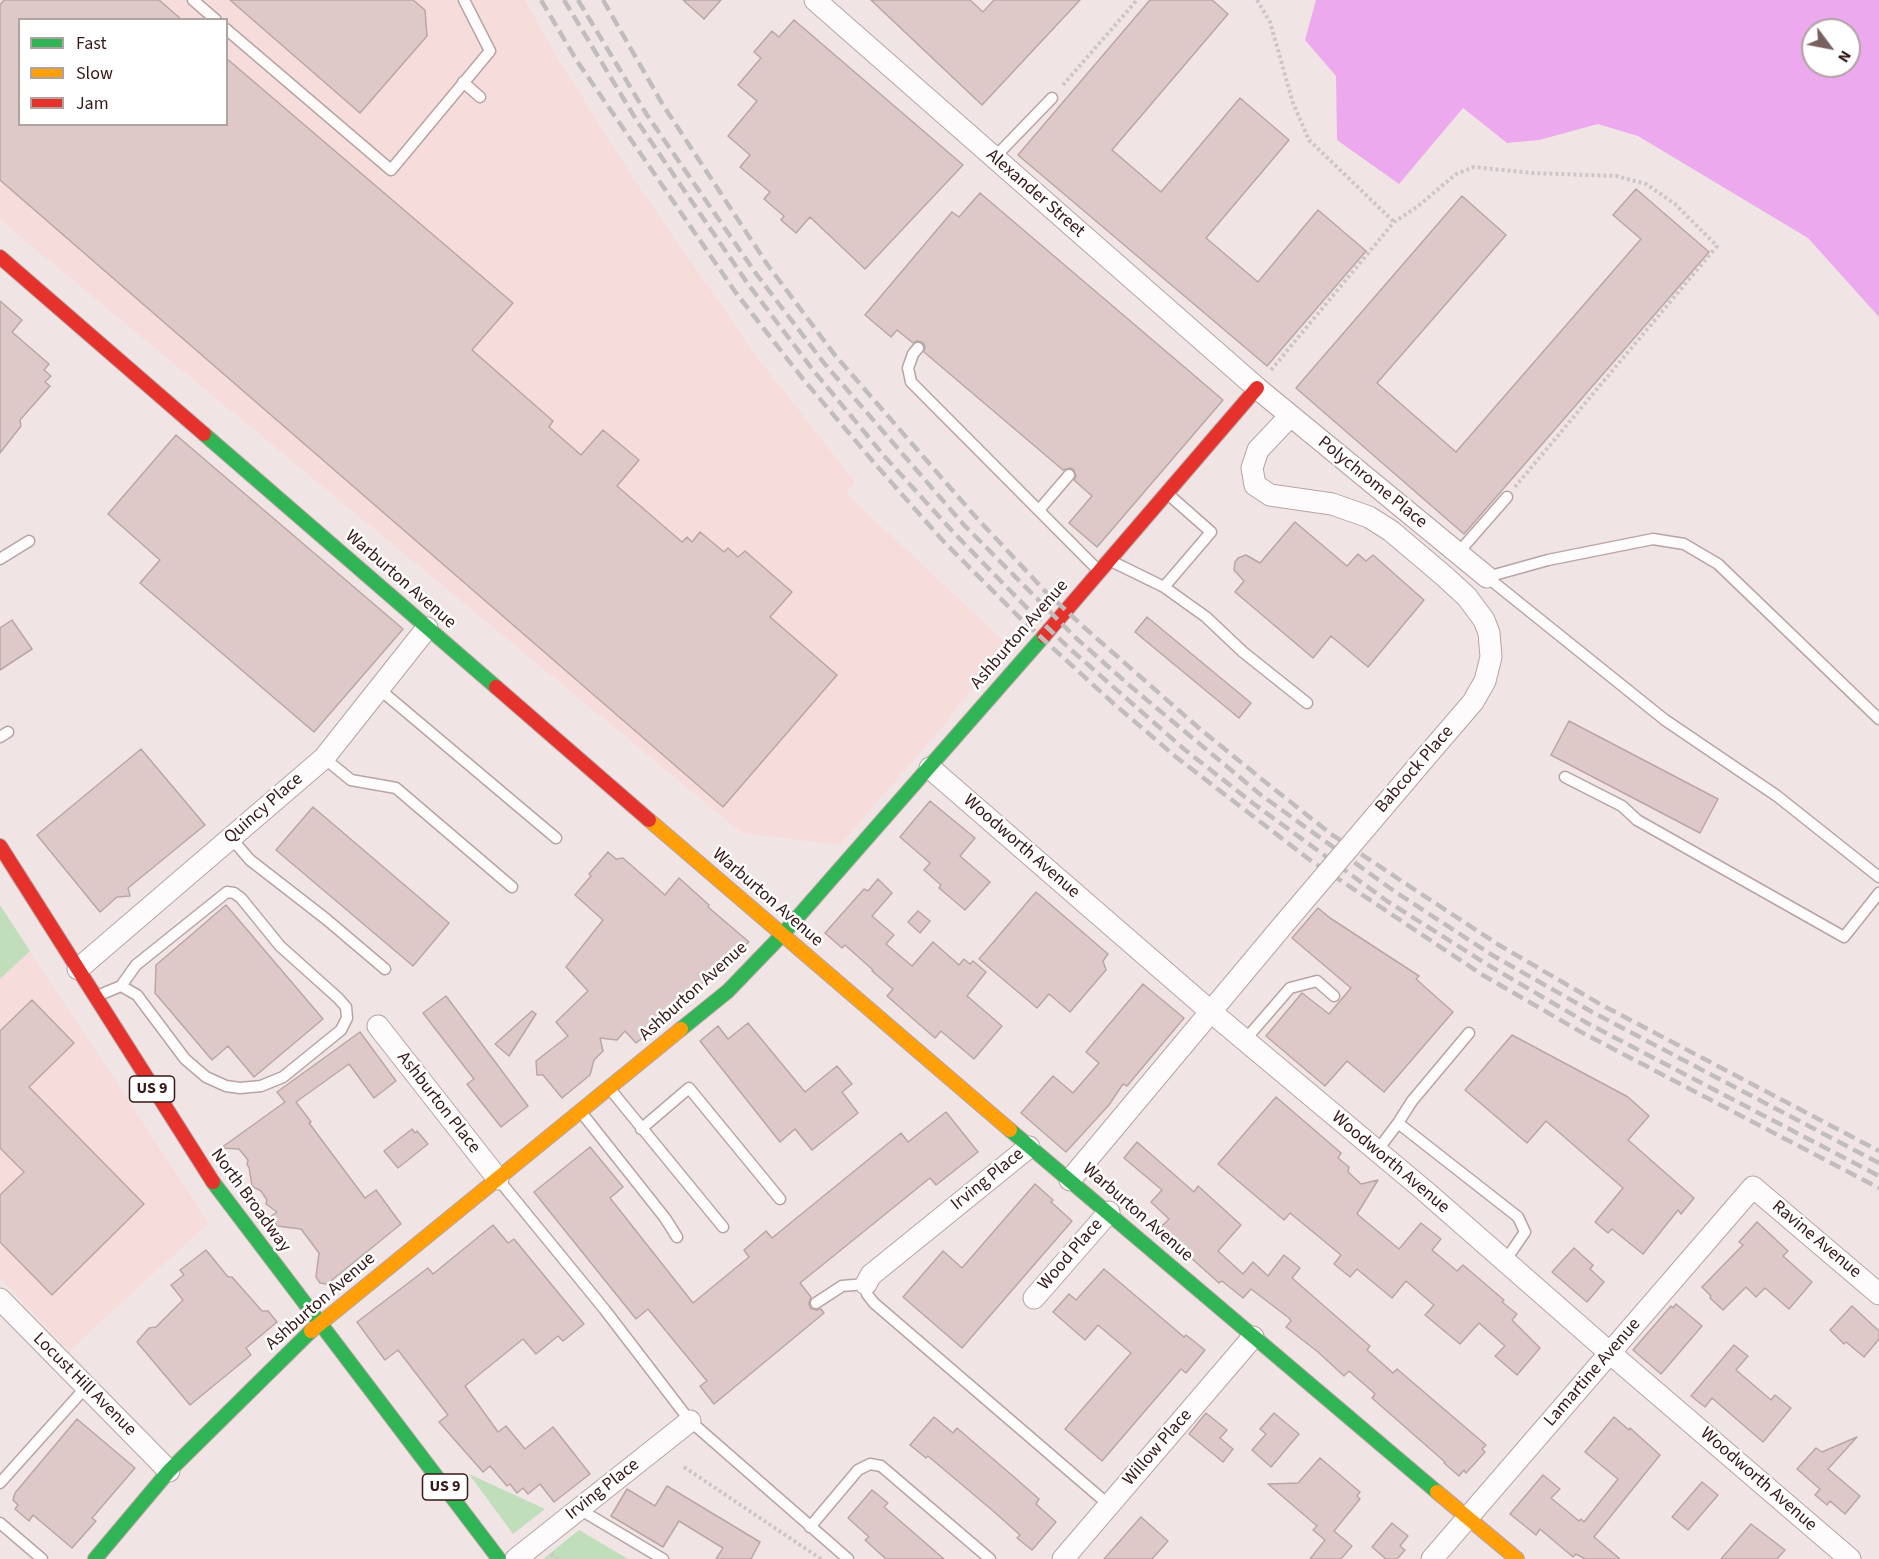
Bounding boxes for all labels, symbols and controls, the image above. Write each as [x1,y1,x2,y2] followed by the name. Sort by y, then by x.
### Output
[18,18,228,126] legend
[1801,18,1861,78] north arrow
[76,31,107,56] text: Fast
[1832,46,1857,67] text: N
[76,61,113,86] text: Slow
[76,91,109,116] text: Jam
[981,145,1089,243] street label: Alexander Street
[1313,432,1431,534] street label: Polychrome Place
[340,526,460,634] street label: Warburton Avenue
[967,576,1073,694] street label: Ashburton Avenue
[1371,722,1459,818] street label: Babcock Place
[220,769,308,849] street label: Quincy Place
[958,790,1084,904] street label: Woodworth Avenue
[707,844,827,952] street label: Warburton Avenue
[635,938,753,1046] street label: Ashburton Avenue
[392,1048,484,1158] street label: Ashburton Place
[130,1076,174,1102] road number: US 9
[1327,1107,1453,1219] street label: Woodworth Avenue
[947,1144,1029,1216] street label: Irving Place
[205,1145,295,1257] street label: North Broadway
[1077,1159,1197,1267] street label: Warburton Avenue
[1767,1196,1865,1284] street label: Ravine Avenue
[1034,1215,1108,1295] street label: Wood Place
[262,1249,380,1355] street label: Ashburton Avenue
[1540,1314,1646,1432] street label: Lamartine Avenue
[28,1329,140,1441] street label: Locust Hill Avenue
[1119,1405,1197,1491] street label: Willow Place
[1695,1423,1821,1537] street label: Woodworth Avenue
[562,1455,644,1525] street label: Irving Place
[422,1474,468,1500] road number: US 9

